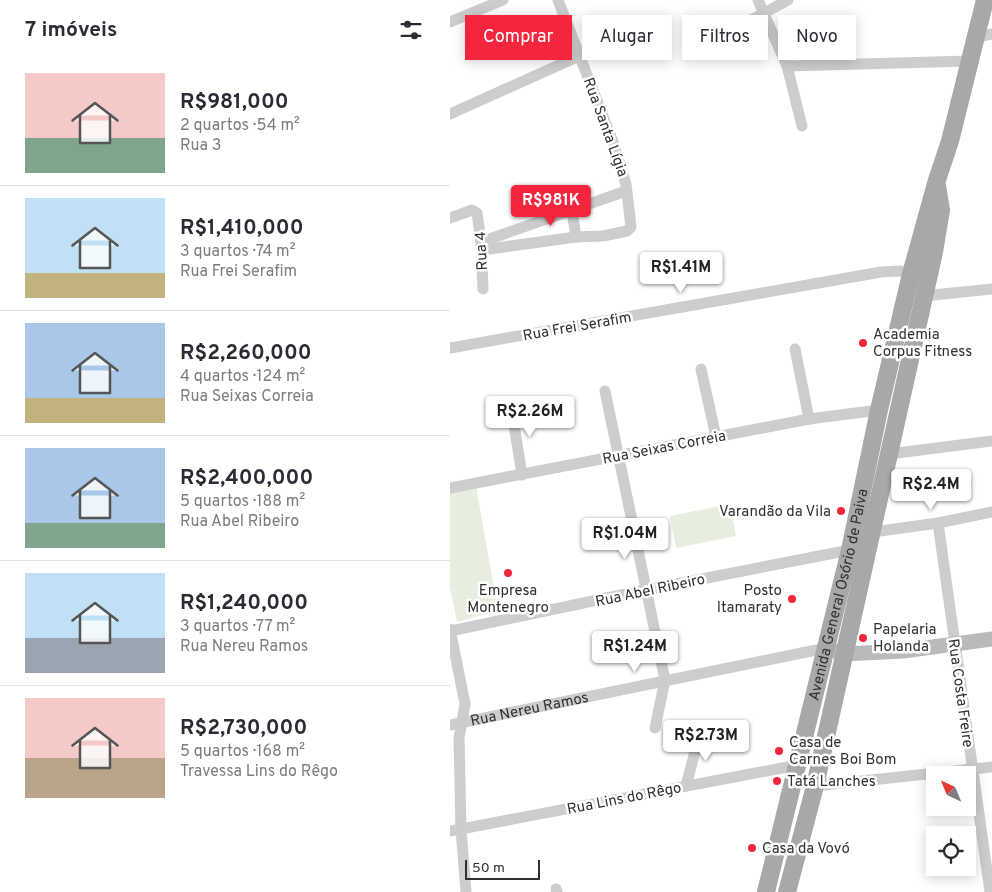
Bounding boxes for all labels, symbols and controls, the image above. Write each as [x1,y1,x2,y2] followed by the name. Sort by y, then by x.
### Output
[465,15,572,60] chip: Comprar
[582,15,672,60] chip: Alugar
[682,15,768,60] chip: Filtros
[778,15,856,60] chip: Novo
[397,16,425,44] icon: filters
[25,17,117,44] text: 7 imóveis
[578,75,631,180] street label: Rua Santa Lígia
[180,89,289,116] text: R$981,000
[65,93,125,153] icon: home
[180,116,300,136] text: 2 quartos · 54 m²
[180,136,221,156] text: Rua 3
[510,184,592,227] pin: R$981K
[522,191,580,211] text: R$981K
[180,215,304,242] text: R$1,410,000
[65,218,125,278] icon: home
[472,231,493,271] street label: Rua 4
[180,242,295,262] text: 3 quartos · 74 m²
[635,252,727,294] pin: R$1.41M
[651,258,711,278] text: R$1.41M
[180,262,297,282] text: Rua Frei Serafim
[522,309,633,346] street label: Rua Frei Serafim
[873,326,972,362] place label: Academia Corpus Fitness
[857,337,869,349] marker: Academia Corpus Fitness
[180,340,312,367] text: R$2,260,000
[65,343,125,403] icon: home
[180,367,305,387] text: 4 quartos · 124 m²
[180,387,314,407] text: Rua Seixas Correia
[484,396,576,438] pin: R$2.26M
[497,402,563,422] text: R$2.26M
[601,427,728,470] street label: Rua Seixas Correia
[180,465,313,492] text: R$2,400,000
[65,468,125,528] icon: home
[890,468,972,511] pin: R$2.4M
[902,475,960,495] text: R$2.4M
[805,487,873,703] street label: Avenida General Osório de Paiva
[180,492,305,512] text: 5 quartos · 188 m²
[719,503,831,522] place label: Varandão da Vila
[835,505,847,517] marker: Varandão da Vila
[180,512,299,532] text: Rua Abel Ribeiro
[579,518,671,560] pin: R$1.04M
[593,524,657,544] text: R$1.04M
[502,567,514,579] marker: Empresa Montenegro
[594,571,707,612] street label: Rua Abel Ribeiro
[467,582,549,618] place label: Empresa Montenegro
[717,582,782,618] place label: Posto Itamaraty
[180,590,308,617] text: R$1,240,000
[65,593,125,653] icon: home
[786,593,798,605] marker: Posto Itamaraty
[180,617,295,637] text: 3 quartos · 77 m²
[873,621,937,657] place label: Papelaria Holanda
[589,630,681,673] pin: R$1.24M
[857,632,869,644] marker: Papelaria Holanda
[180,637,308,657] text: Rua Nereu Ramos
[603,637,667,657] text: R$1.24M
[942,638,977,749] street label: Rua Costa Freire
[469,689,590,732] street label: Rua Nereu Ramos
[180,715,307,742] text: R$2,730,000
[65,718,125,778] icon: home
[660,720,752,762] pin: R$2.73M
[674,726,738,746] text: R$2.73M
[789,734,896,770] place label: Casa de Carnes Boi Bom
[180,742,305,762] text: 5 quartos · 168 m²
[773,745,785,757] marker: Casa de Carnes Boi Bom
[180,762,338,782] text: Travessa Lins do Rêgo
[926,766,976,816] north arrow
[926,766,976,876] map controls
[787,773,876,792] place label: Tatá Lanches
[771,775,783,787] marker: Tatá Lanches
[566,779,683,820] street label: Rua Lins do Rêgo
[926,826,976,876] button: locate
[762,840,850,859] place label: Casa da Vovó
[746,842,758,854] marker: Casa da Vovó
[465,857,540,880] scale bar
[472,860,505,877] text: 50 m

